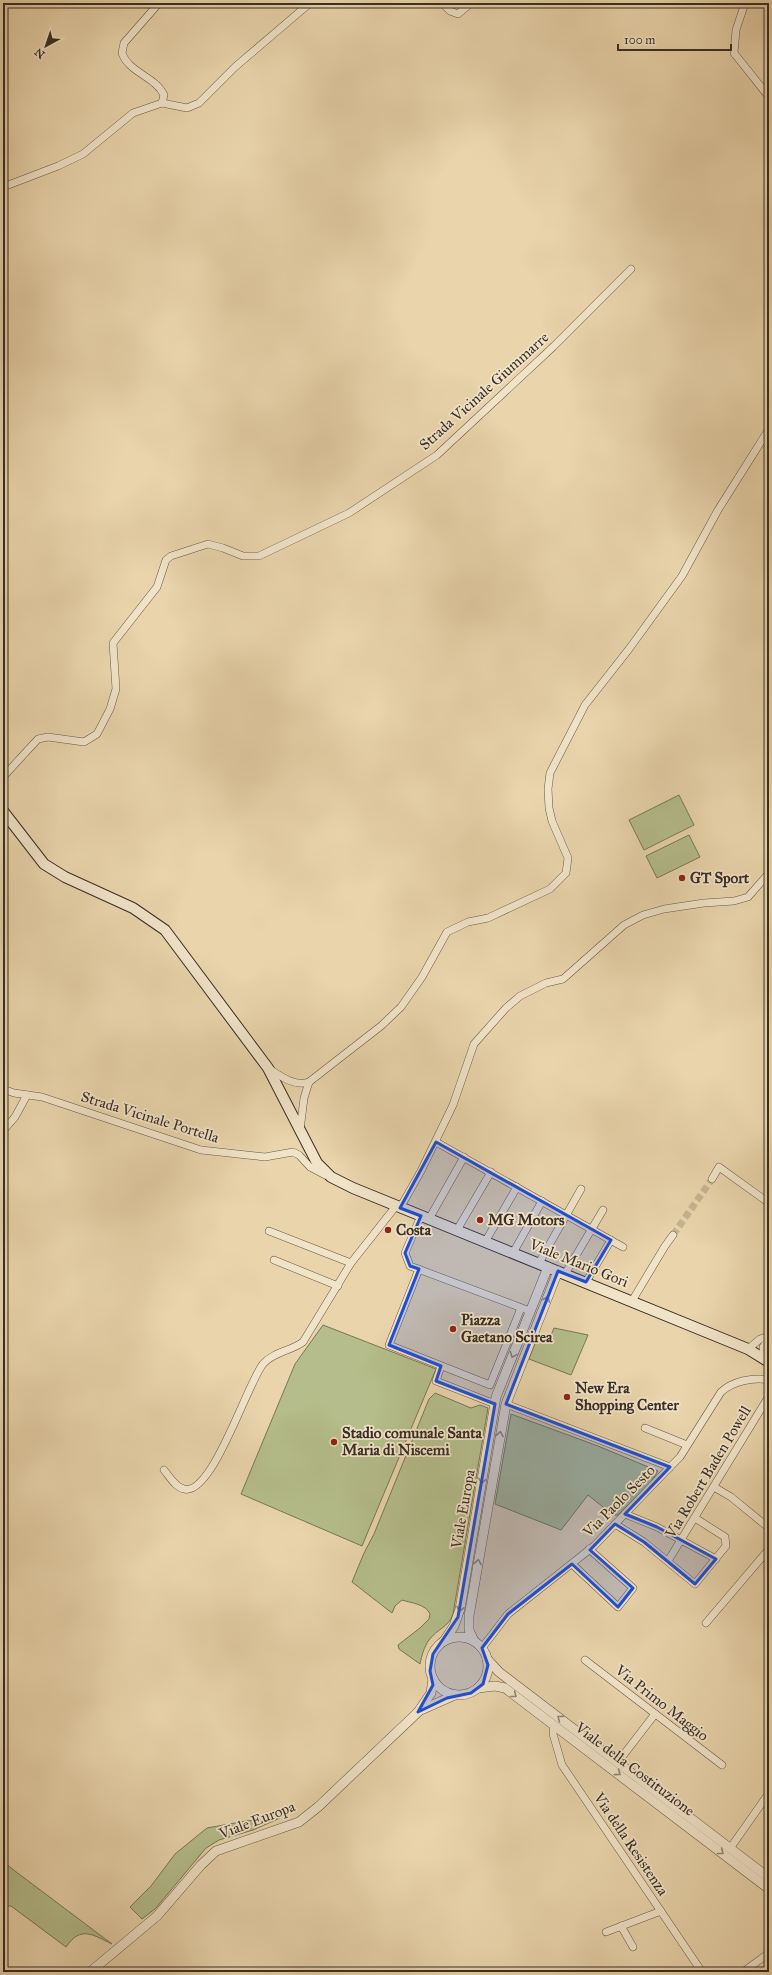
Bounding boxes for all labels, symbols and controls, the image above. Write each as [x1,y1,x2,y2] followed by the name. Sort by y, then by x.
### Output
[26,26,66,66] north arrow
[618,26,731,52] scale bar
[624,33,655,47] text: 100 m
[32,45,48,61] text: N
[416,328,552,454] street label: Strada Vicinale Giummarre
[690,869,750,888] place label: GT Sport
[677,873,687,883] marker: GT Sport
[79,1087,222,1147] street label: Strada Vicinale Portella
[488,1211,565,1229] place label: MG Motors
[475,1215,485,1225] marker: MG Motors
[396,1221,432,1239] place label: Costa
[383,1225,393,1235] marker: Costa
[526,1235,631,1291] street label: Viale Mario Gori
[543,1295,551,1302] one-way arrow
[461,1311,553,1346] place label: Piazza Gaetano Scirea
[448,1324,458,1334] marker: Piazza Gaetano Scirea
[510,1351,518,1359] one-way arrow
[575,1379,679,1415] place label: New Era Shopping Center
[562,1392,572,1402] marker: New Era Shopping Center
[661,1402,755,1542] street label: Via Robert Baden Powell
[342,1424,482,1459] place label: Stadio comunale Santa Maria di Niscemi
[495,1431,504,1437] one-way arrow
[329,1437,339,1447] marker: Stadio comunale Santa Maria di Niscemi
[578,1461,659,1542] street label: Via Paolo Sesto
[447,1467,479,1551] street label: Viale Europa
[478,1478,487,1484] one-way arrow
[473,1559,482,1565] one-way arrow
[456,1606,464,1612] one-way arrow
[611,1660,712,1745] street label: Via Primo Maggio
[510,1690,517,1697] one-way arrow
[558,1715,565,1722] one-way arrow
[571,1718,698,1820] street label: Viale della Costituzione
[614,1768,621,1776] one-way arrow
[589,1788,672,1899] street label: Via della Resistenza
[215,1797,298,1843] street label: Viale Europa
[717,1848,724,1855] one-way arrow

